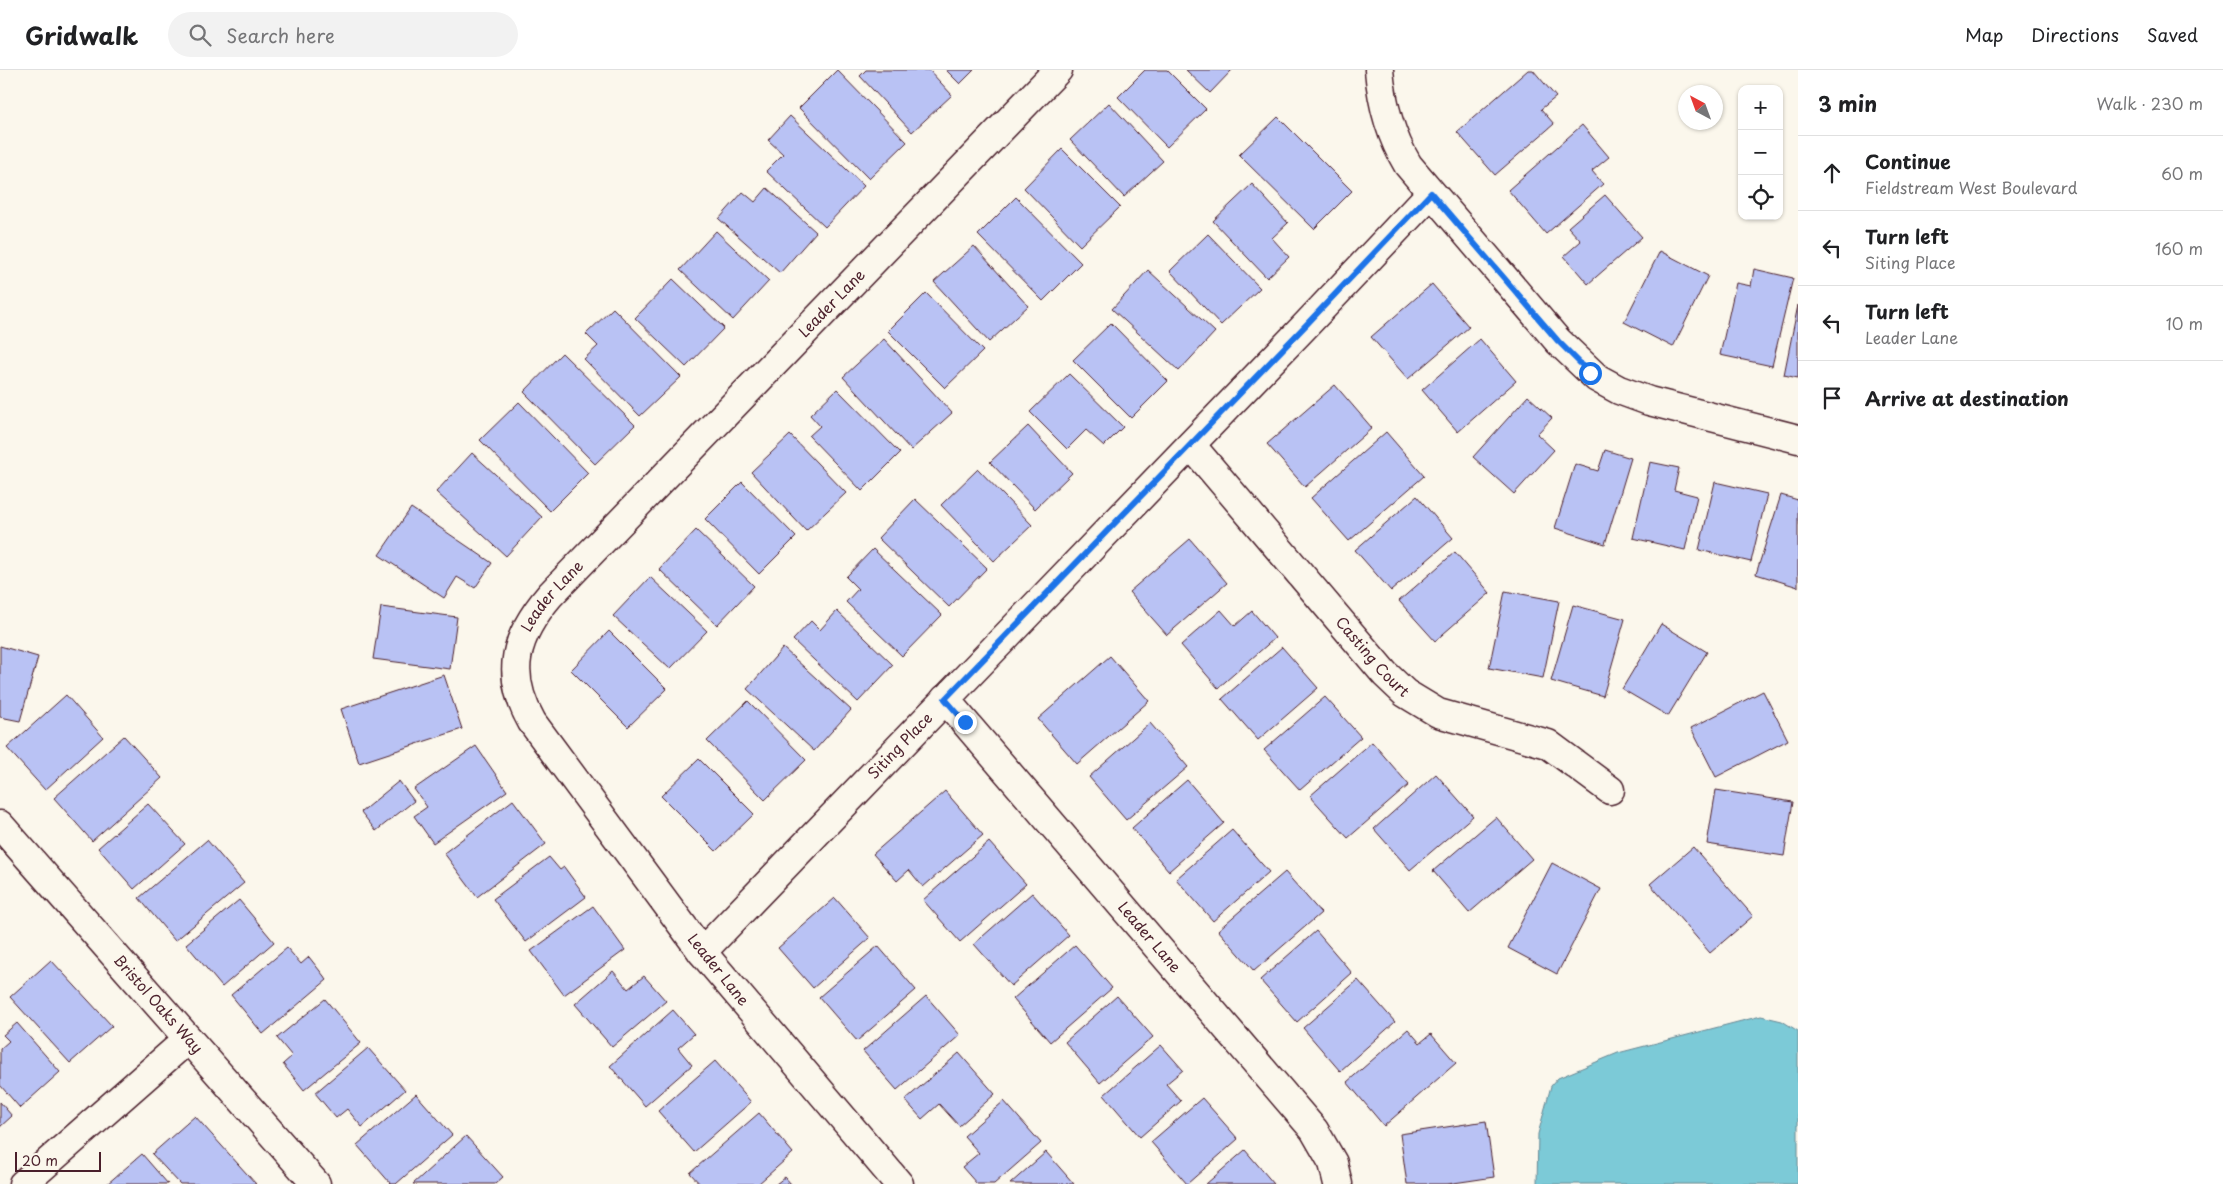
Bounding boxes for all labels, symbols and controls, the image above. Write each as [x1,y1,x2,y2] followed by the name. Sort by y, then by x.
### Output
[168,12,518,57] search box
[25,17,138,53] text: Gridwalk
[186,21,214,49] icon: search
[226,21,335,49] text: Search here
[1965,21,2003,48] text: Map
[2031,21,2119,48] text: Directions
[2147,21,2198,48] text: Saved
[1678,85,1723,130] north arrow
[1738,85,1783,220] map controls
[1738,85,1783,130] button: +
[1818,87,1877,119] text: 3 min
[2096,91,2203,115] text: Walk · 230 m
[1738,130,1783,175] button: −
[1865,147,1951,175] text: Continue
[1818,159,1846,187] icon: ahead
[2161,161,2203,185] text: 60 m
[1738,175,1783,220] button: locate
[1865,175,2077,199] text: Fieldstream West Boulevard
[1865,222,1949,250] text: Turn left
[1818,234,1846,262] icon: left
[2155,236,2203,260] text: 160 m
[1865,250,1956,274] text: Siting Place
[792,263,870,342] street label: Leader Lane
[1865,297,1949,325] text: Turn left
[1818,309,1846,337] icon: left
[2166,311,2203,335] text: 10 m
[1865,325,1958,349] text: Leader Lane
[1579,362,1602,385] route start
[1818,384,1846,412] icon: arrive
[1865,384,2069,412] text: Arrive at destination
[514,554,588,635] street label: Leader Lane
[1331,611,1415,702] street label: Casting Court
[862,706,937,784] street label: Siting Place
[954,711,977,734] route end
[1113,896,1188,977] street label: Leader Lane
[683,928,756,1010] street label: Leader Lane
[109,949,209,1058] street label: Bristol Oaks Way
[15,1149,101,1172] scale bar
[22,1150,58,1171] text: 20 m

